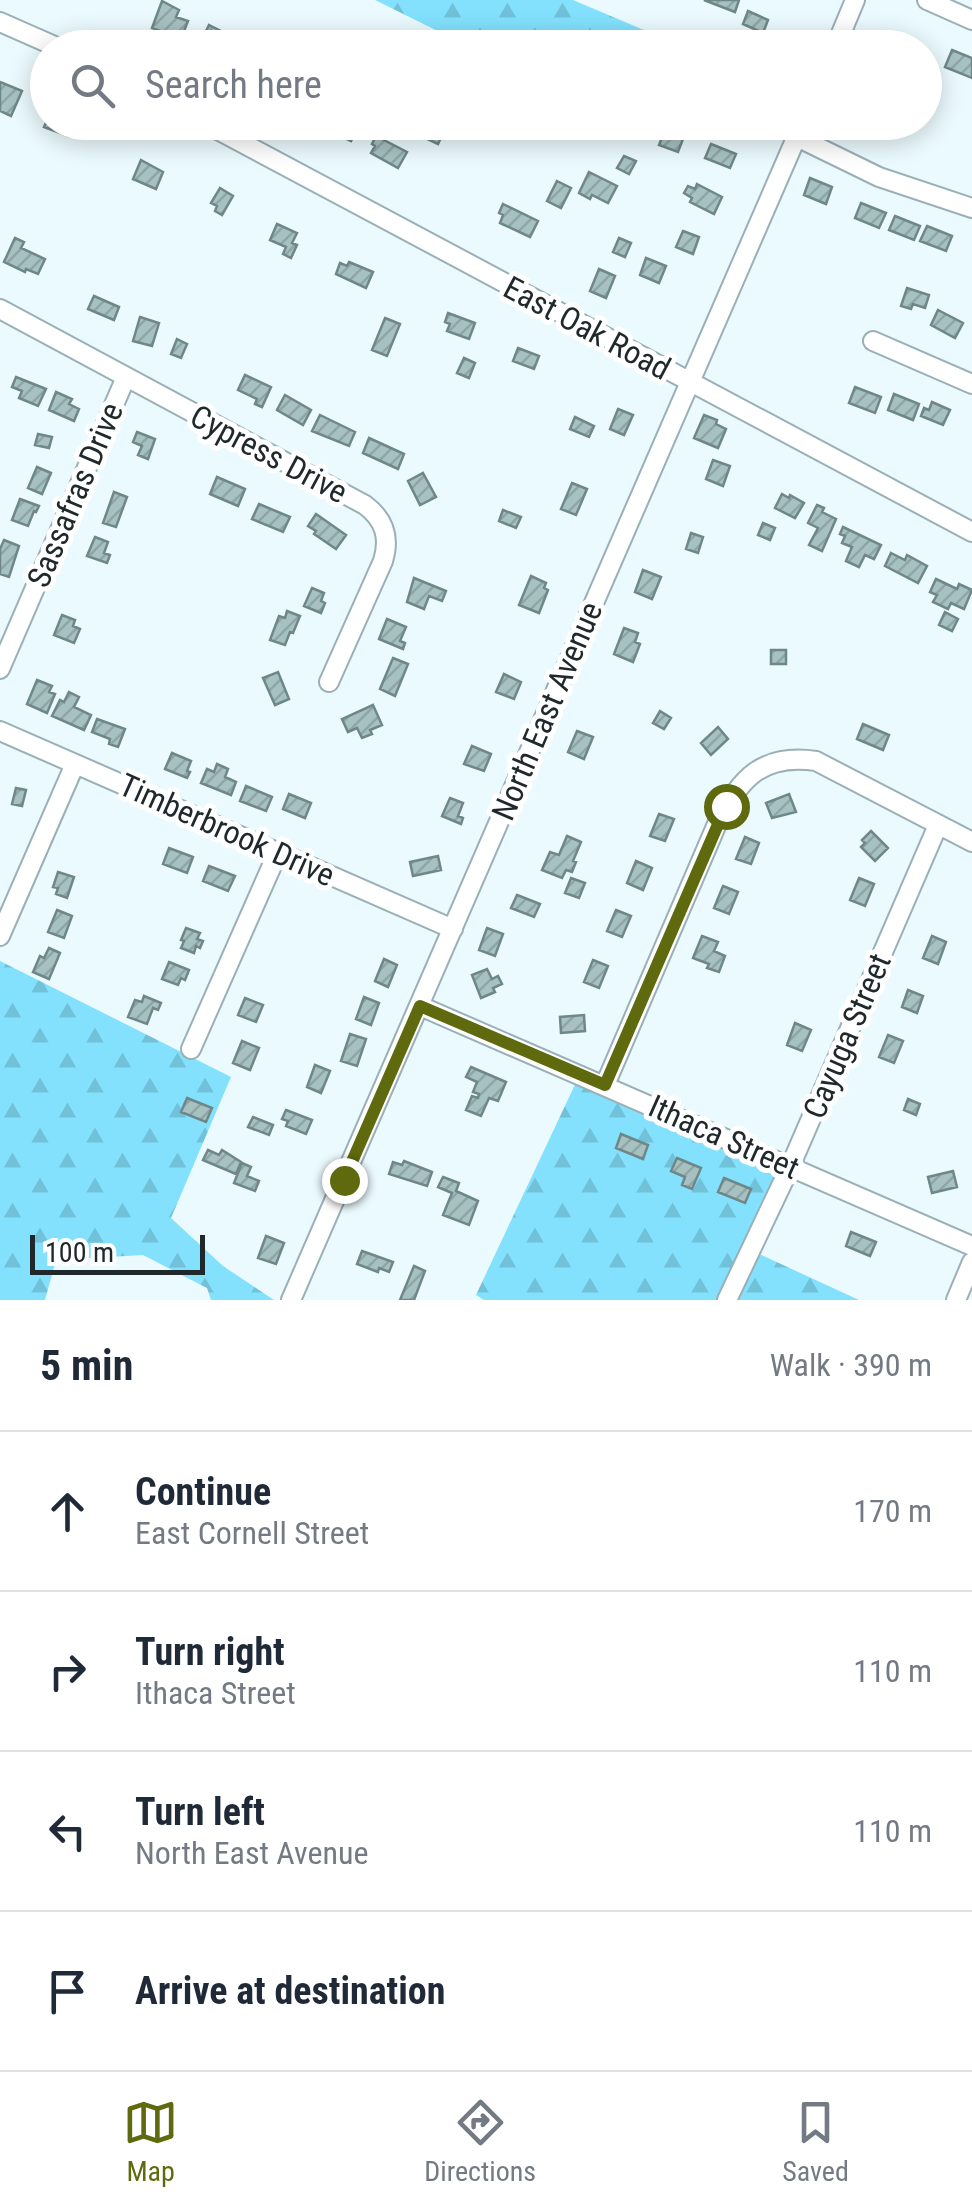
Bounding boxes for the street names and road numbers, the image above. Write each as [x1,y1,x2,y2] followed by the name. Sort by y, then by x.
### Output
[497,268,677,388] street label: East Oak Road
[19,397,131,593] street label: Sassafras Drive
[184,397,354,511] street label: Cypress Drive
[484,596,610,826] street label: North East Avenue
[113,766,341,894] street label: Timberbrook Drive
[795,948,899,1124] street label: Cayuga Street
[643,1087,805,1187] street label: Ithaca Street

